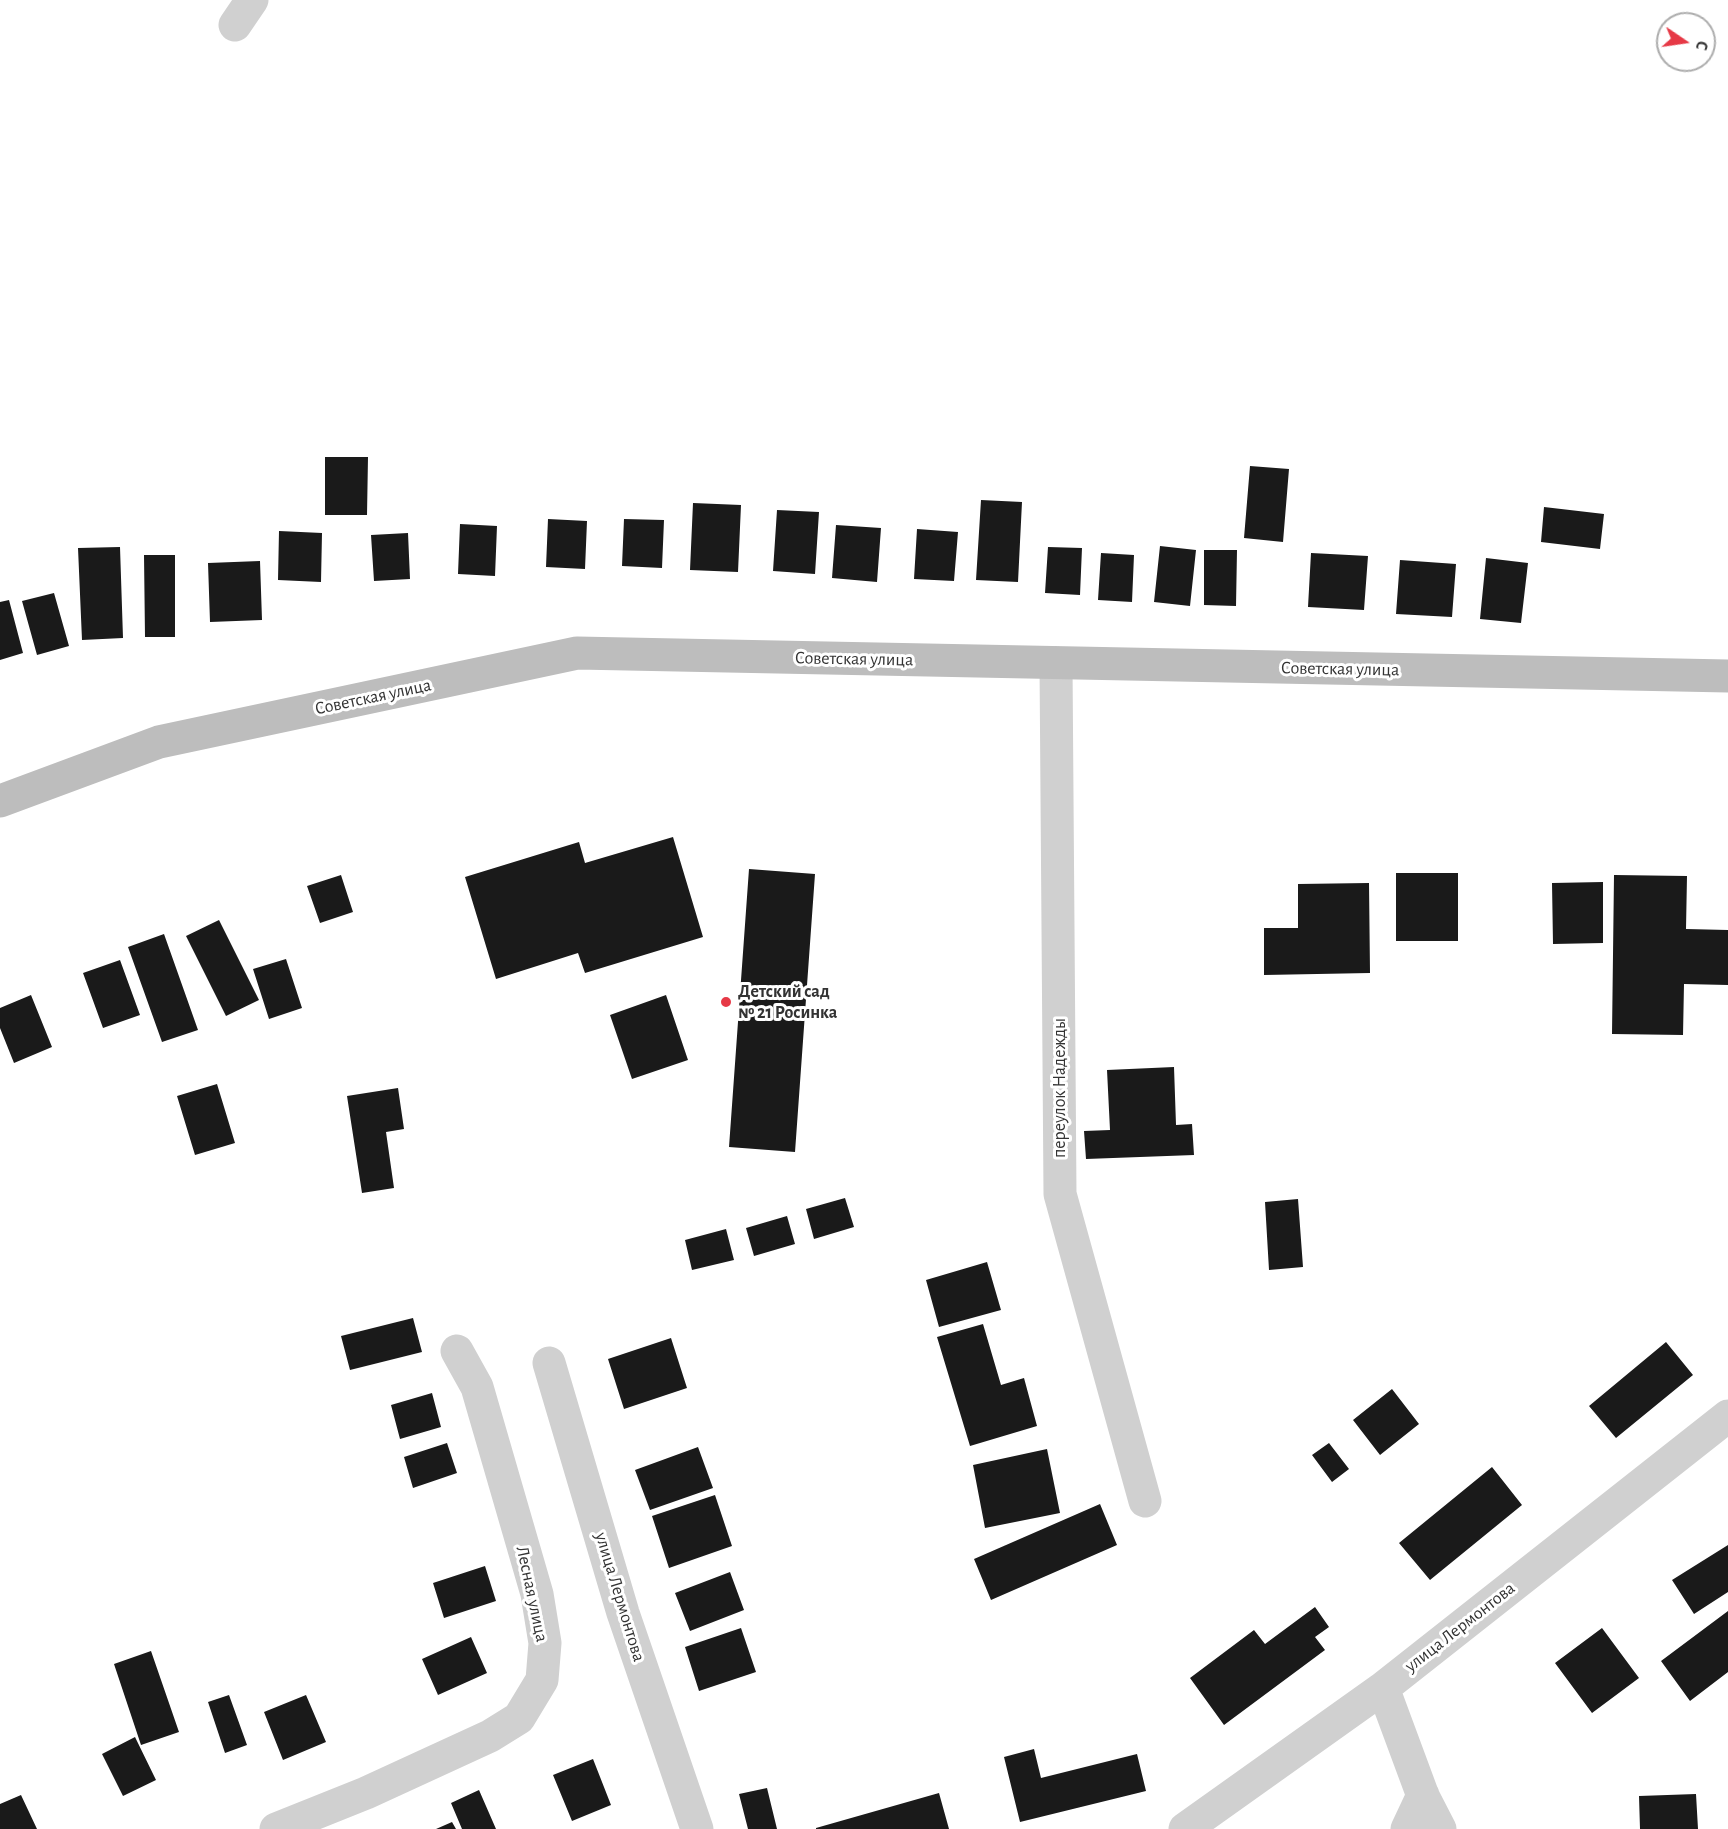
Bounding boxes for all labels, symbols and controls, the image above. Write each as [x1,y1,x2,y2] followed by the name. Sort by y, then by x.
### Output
[1656,12,1716,72] north arrow
[1693,39,1710,52] text: С
[795,647,913,671] street label: Советская улица
[1281,657,1399,681] street label: Советская улица
[313,674,433,720] street label: Советская улица
[738,981,837,1024] place label: Детский сад № 21 Росинка
[719,995,733,1009] marker: Детский сад № 21 Росинка
[1049,1018,1071,1158] street label: переулок Надежды
[590,1530,650,1664] street label: улица Лермонтова
[511,1544,553,1644] street label: Лесная улица
[1401,1577,1519,1677] street label: улица Лермонтова

